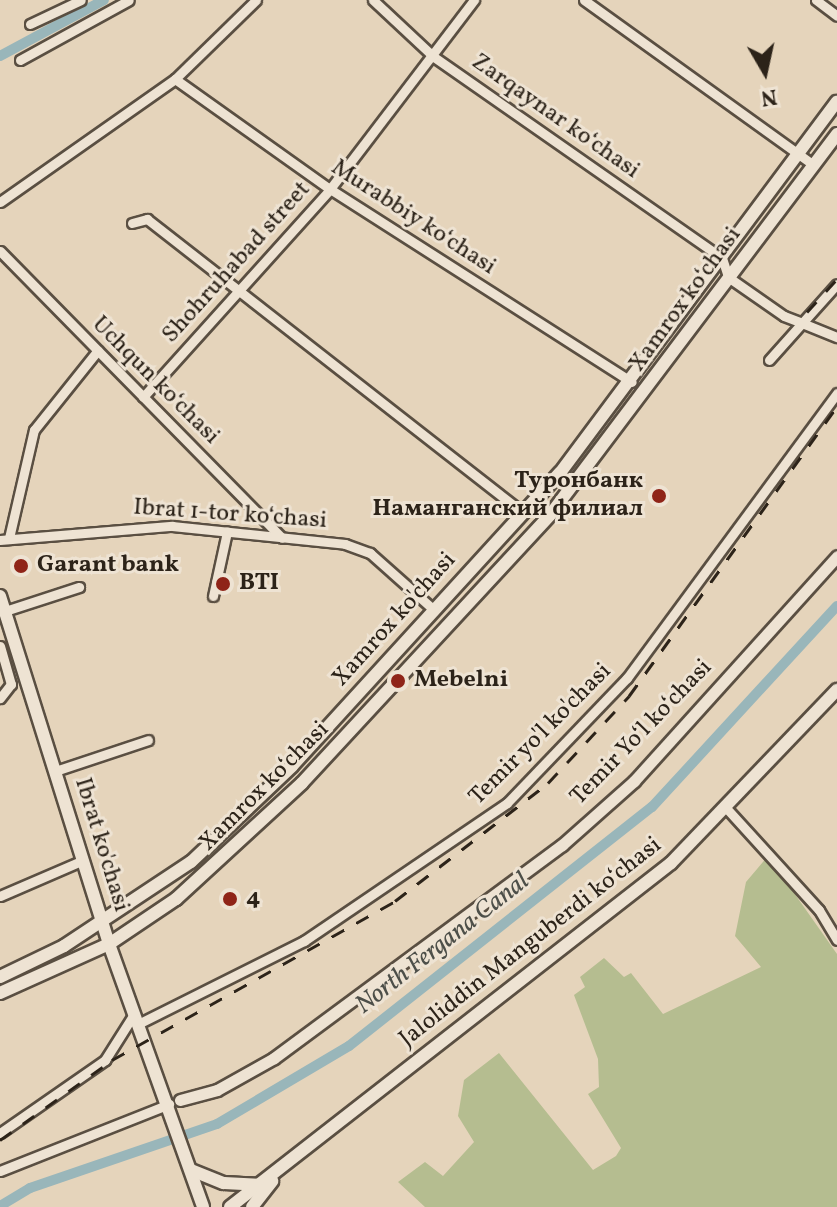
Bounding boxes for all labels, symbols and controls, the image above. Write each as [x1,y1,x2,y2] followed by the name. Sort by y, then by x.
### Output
[725,32,805,112] north arrow
[465,48,645,186] street label: Zarqaynar ko‘chasi
[759,80,779,113] text: N
[325,154,501,282] street label: Murabbiy ko‘chasi
[157,176,317,350] street label: Shohruhabad street
[624,222,748,378] street label: Xamrox koʻchasi
[85,311,225,451] street label: Uchqun koʻchasi
[372,468,643,524] place label: Туронбанк Наманганский филиал
[650,487,668,505] marker: Туронбанк Наманганский филиал
[132,494,328,536] street label: Ibrat 1-tor koʻchasi
[327,547,463,693] street label: Xamrox ko'chasi
[37,552,179,580] place label: Garant bank
[12,557,30,575] marker: Garant bank
[239,570,279,598] place label: BTI
[214,575,232,593] marker: BTI
[565,654,719,812] street label: Temir Yoʻl koʻchasi
[464,658,618,812] street label: Temir yo'l ko'chasi
[414,667,508,695] place label: Mebelni
[389,672,407,690] marker: Mebelni
[194,716,336,858] street label: Xamrox koʻchasi
[67,775,135,915] street label: Ibrat ko'chasi
[394,832,668,1054] street label: Jaloliddin Manguberdi koʻchasi
[350,867,536,1021] water label: North Fergana Canal
[246,885,261,913] place label: 4
[221,890,239,908] marker: 4

